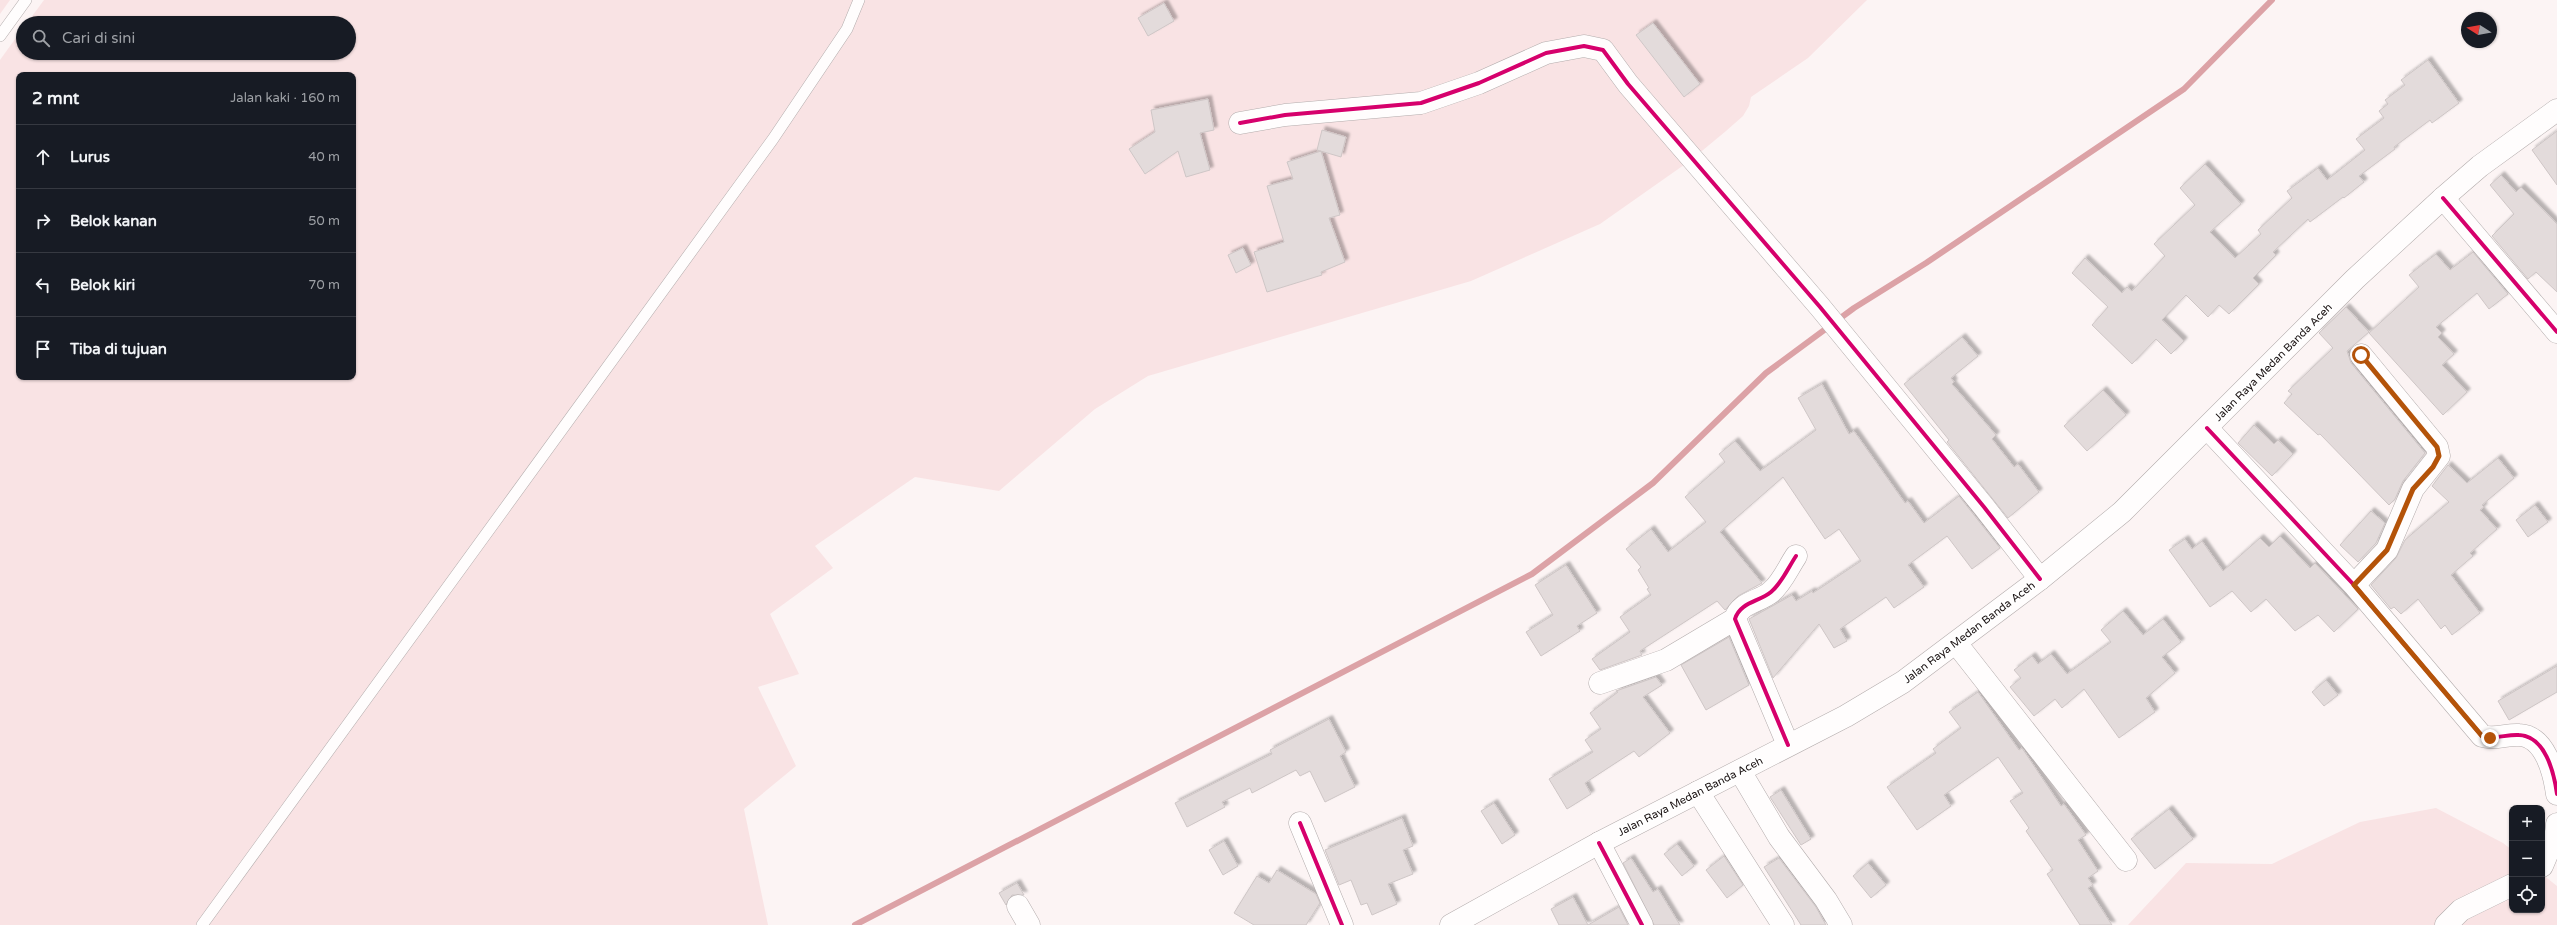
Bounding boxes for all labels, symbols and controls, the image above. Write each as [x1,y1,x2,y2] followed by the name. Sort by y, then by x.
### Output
[2461,12,2497,48] north arrow
[16,16,356,60] search box
[30,27,52,49] icon: search
[62,29,135,47] text: Cari di sini
[32,88,79,109] text: 2 mnt
[230,90,340,106] text: Jalan kaki · 160 m
[32,146,54,168] icon: ahead
[70,148,110,166] text: Lurus
[308,149,340,165] text: 40 m
[32,210,54,232] icon: right
[70,212,157,230] text: Belok kanan
[308,213,340,229] text: 50 m
[32,274,54,296] icon: left
[70,276,135,294] text: Belok kiri
[308,277,340,293] text: 70 m
[2212,301,2335,424] street label: Jalan Raya Medan Banda Aceh
[32,338,54,360] icon: arrive
[70,340,167,358] text: Tiba di tujuan
[2352,346,2370,364] route start
[1901,579,2038,686] street label: Jalan Raya Medan Banda Aceh
[2481,729,2499,747] route end
[1615,754,1765,839] street label: Jalan Raya Medan Banda Aceh
[2509,805,2545,913] map controls
[2509,805,2545,841] button: +
[2509,841,2545,877] button: −
[2509,877,2545,913] button: locate

